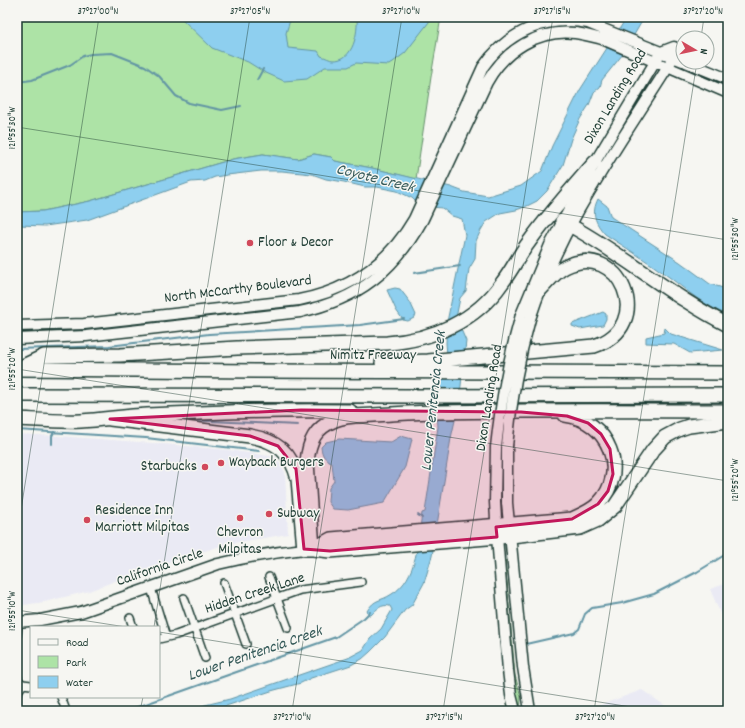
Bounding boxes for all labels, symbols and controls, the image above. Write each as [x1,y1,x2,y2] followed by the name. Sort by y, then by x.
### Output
[77,5,119,19] text: 37°27'00"N
[230,5,270,19] text: 37°27'05"N
[382,5,420,19] text: 37°27'10"N
[534,5,571,19] text: 37°27'15"N
[683,5,723,19] text: 37°27'20"N
[675,30,715,70] north arrow
[579,45,653,149] street label: Dixon Landing Road
[694,47,711,56] text: N
[6,107,20,149] text: 121°55'30"W
[334,158,418,200] water label: Coyote Creek
[729,218,743,260] text: 121°55'30"W
[258,232,334,254] place label: Floor & Decor
[245,238,255,248] marker: Floor & Decor
[163,270,313,310] street label: North McCarthy Boulevard
[415,328,453,472] water label: Lower Penitencia Creek
[471,343,509,453] street label: Dixon Landing Road
[330,345,417,367] street label: Nimitz Freeway
[6,348,20,390] text: 121°55'20"W
[229,452,324,474] place label: Wayback Burgers
[141,456,197,478] place label: Starbucks
[216,458,226,468] marker: Wayback Burgers
[729,459,743,501] text: 121°55'20"W
[200,462,210,472] marker: Starbucks
[95,500,190,539] place label: Residence Inn Marriott Milpitas
[277,503,320,525] place label: Subway
[264,509,274,519] marker: Subway
[235,513,245,523] marker: Chevron Milpitas
[82,515,92,525] marker: Residence Inn Marriott Milpitas
[217,522,263,561] place label: Chevron Milpitas
[114,543,207,593] street label: California Circle
[202,567,308,621] street label: Hidden Creek Lane
[6,591,20,631] text: 121°55'10"W
[185,620,327,688] water label: Lower Penitencia Creek
[30,626,160,698] legend
[66,635,88,652] text: Road
[66,655,87,672] text: Park
[66,675,93,692] text: Water
[273,711,311,725] text: 37°27'10"N
[426,711,463,725] text: 37°27'15"N
[575,711,615,725] text: 37°27'20"N

